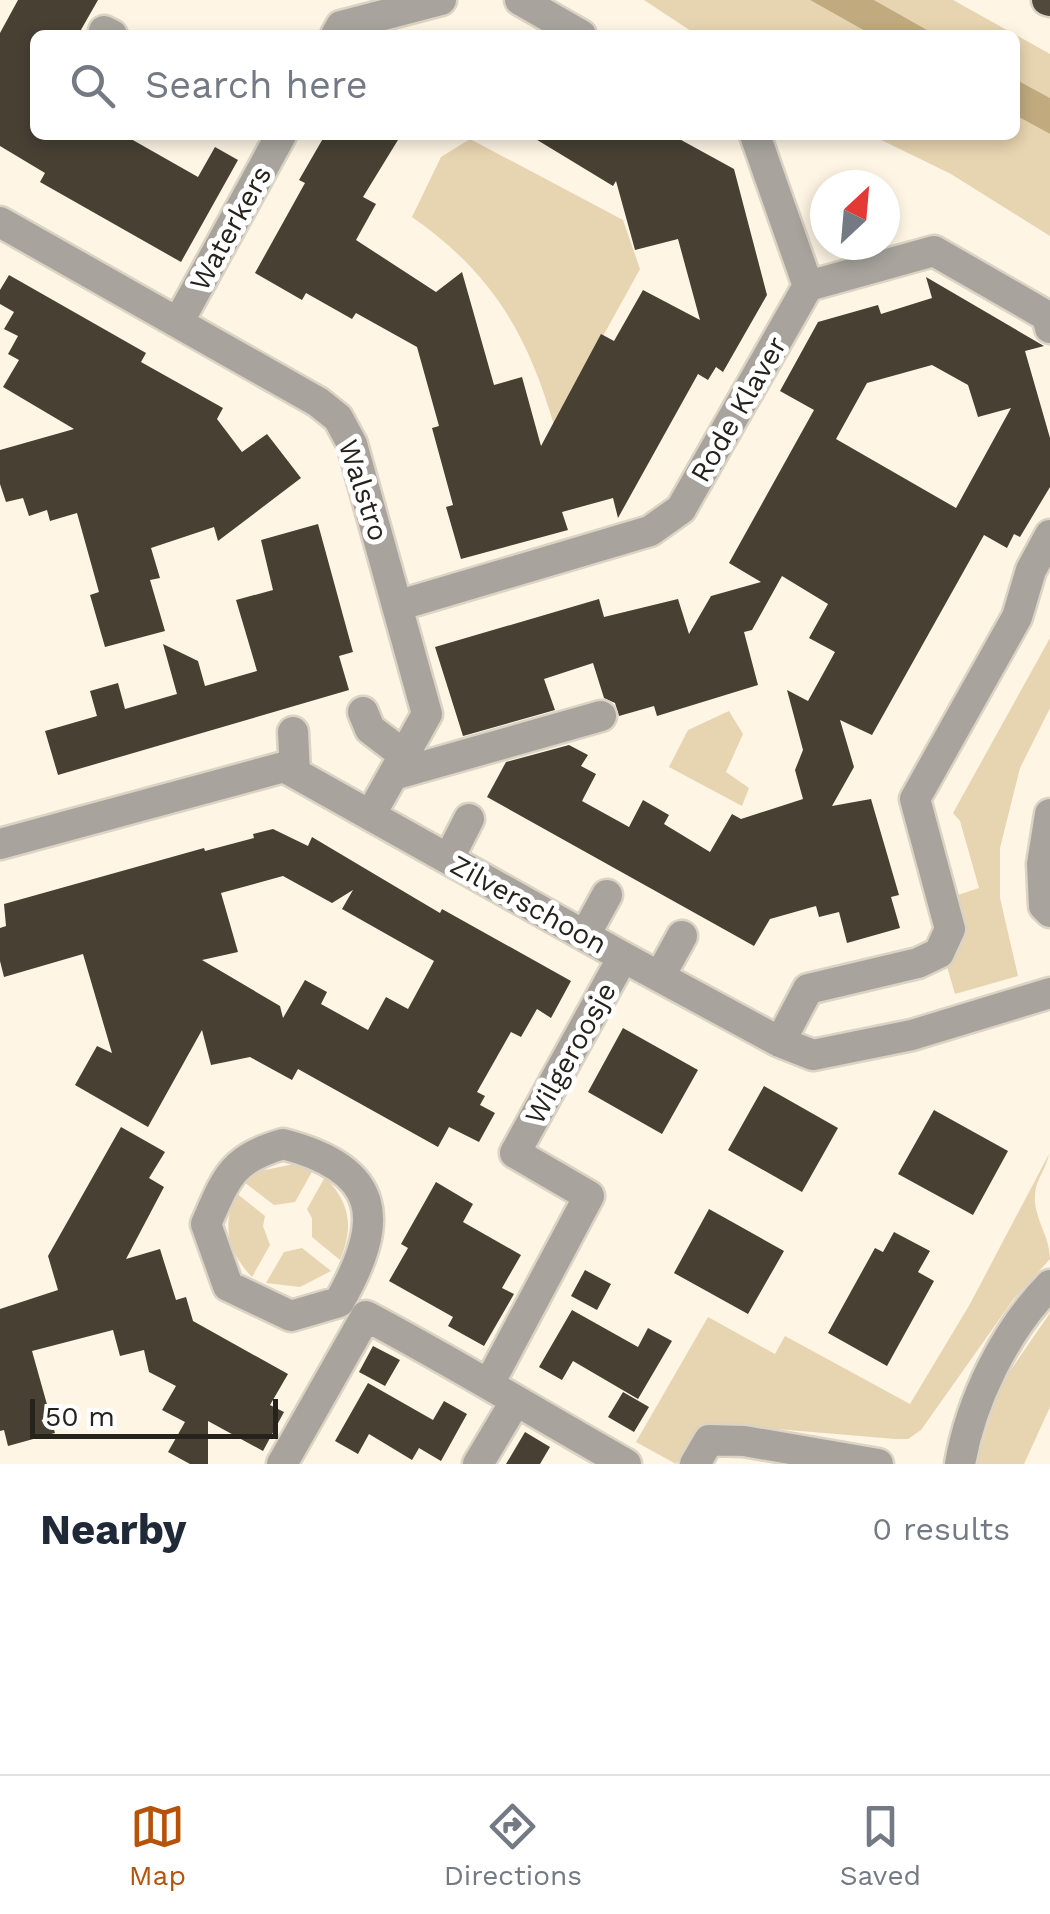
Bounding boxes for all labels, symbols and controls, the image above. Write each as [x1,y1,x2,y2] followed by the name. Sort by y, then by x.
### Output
[30,30,1020,140] search box
[65,58,120,113] icon: search
[145,63,368,107] text: Search here
[183,160,278,296] street label: Waterkers
[810,170,900,260] north arrow
[683,331,793,488] street label: Rode Klaver
[332,435,395,545] street label: Walstro
[445,848,613,961] street label: Zilverschoon
[518,977,623,1130] street label: Wilgeroosje
[30,1394,278,1438] scale bar
[45,1400,115,1433] text: 50 m
[40,1505,187,1554] text: Nearby
[872,1510,1010,1548] text: 0 results
[129,1799,186,1892] tab: Map
[444,1799,582,1892] tab: Directions
[840,1799,921,1892] tab: Saved

